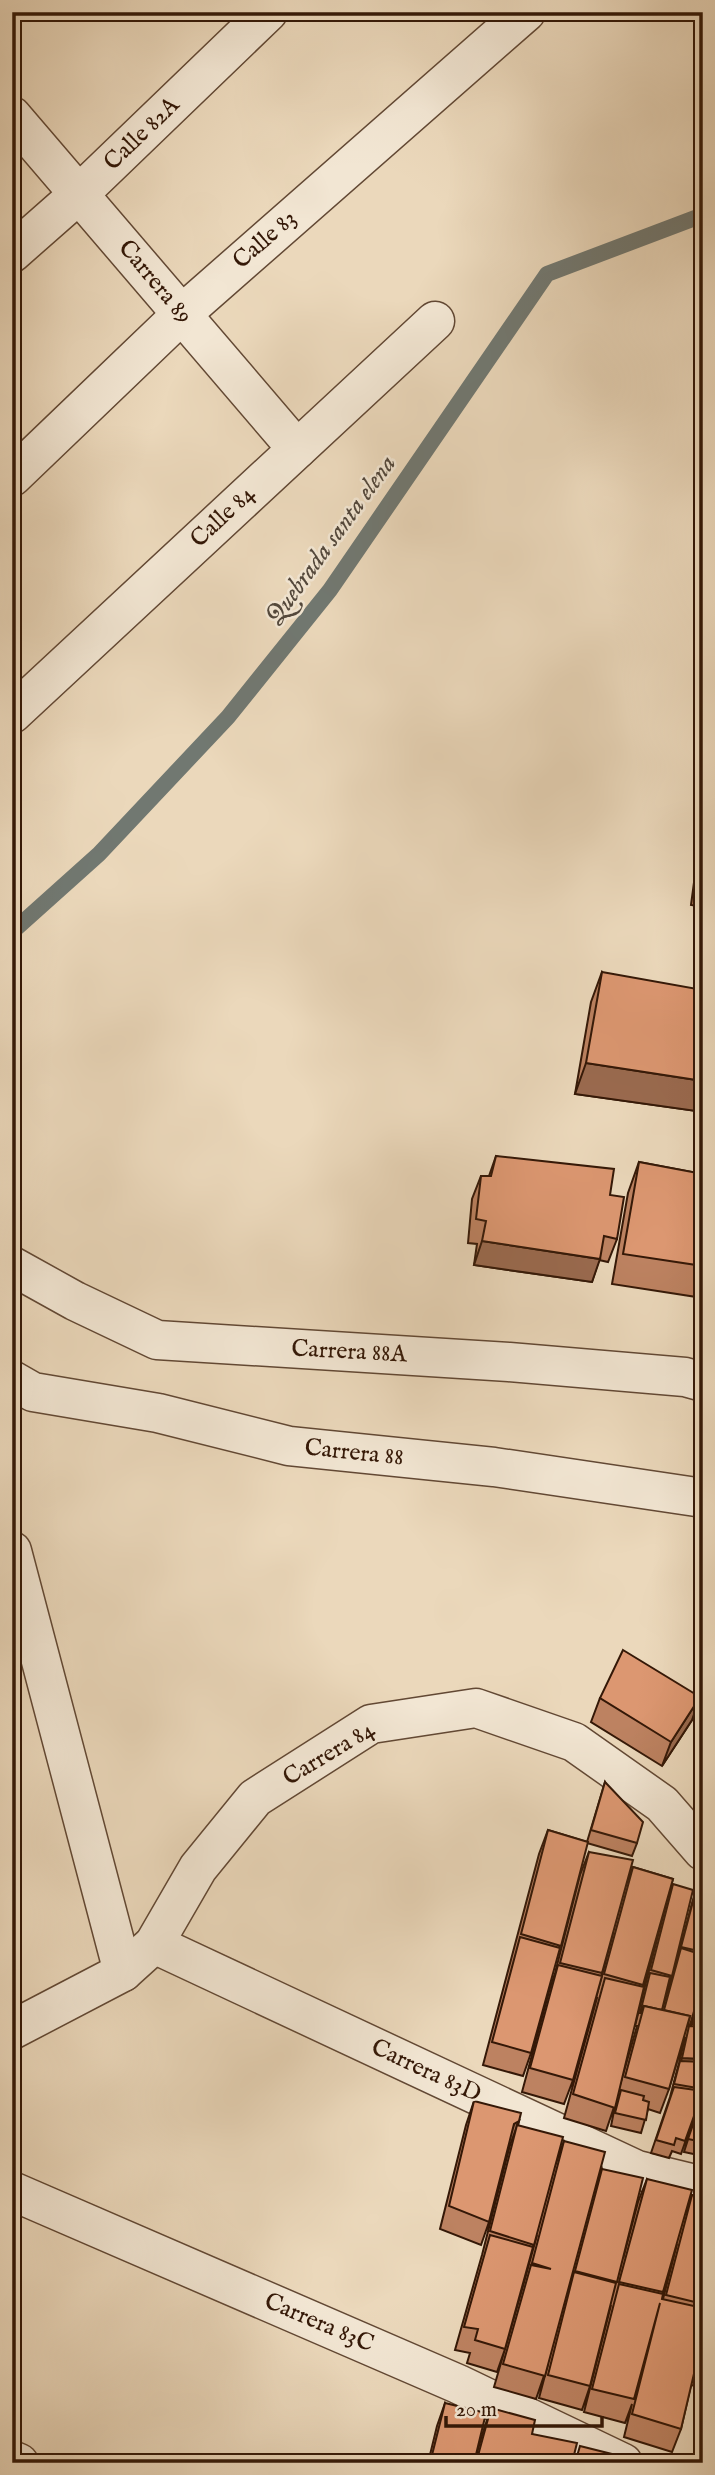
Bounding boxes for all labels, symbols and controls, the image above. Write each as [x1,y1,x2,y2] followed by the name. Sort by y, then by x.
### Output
[98,90,187,178] street label: Calle 82A
[226,204,304,276] street label: Calle 83
[111,234,199,330] street label: Carrera 89
[258,449,404,631] water label: Quebrada santa elena
[184,479,262,555] street label: Calle 84
[290,1333,408,1371] street label: Carrera 88A
[303,1432,405,1474] street label: Carrera 88
[277,1714,381,1793] street label: Carrera 84
[366,2032,486,2110] street label: Carrera 83D
[259,2286,379,2360] street label: Carrera 83C
[446,2384,601,2428] scale bar
[456,2397,497,2424] text: 20 m

